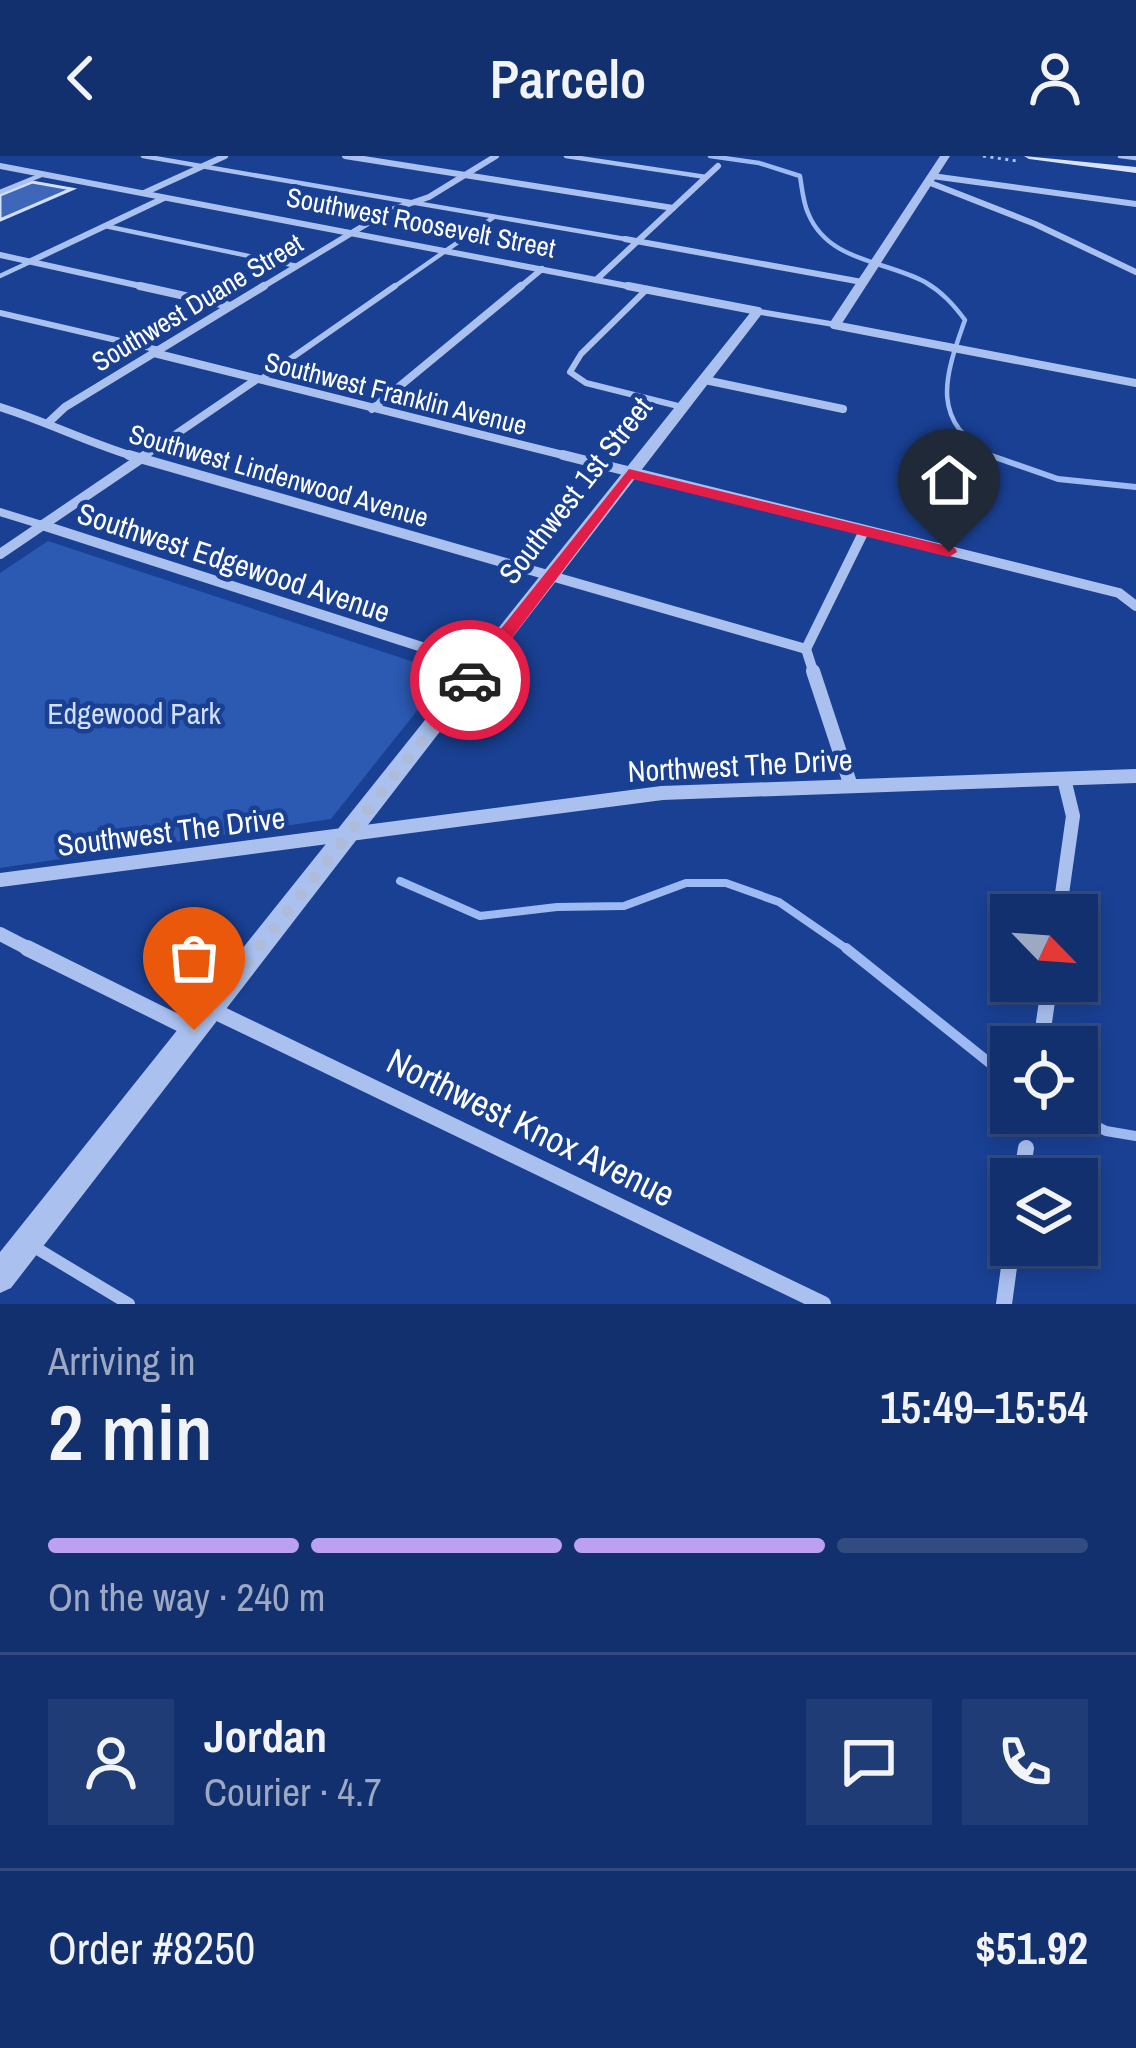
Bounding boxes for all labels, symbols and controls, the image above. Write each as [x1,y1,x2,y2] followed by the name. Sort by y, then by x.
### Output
[490,42,646,115] text: Parcelo
[48,45,114,111] icon: back
[1022,45,1088,111] icon: person
[283,178,559,266] street label: Southwest Roosevelt Street
[85,225,309,379] street label: Southwest Duane Street
[261,343,531,443] street label: Southwest Franklin Avenue
[489,388,661,592] street label: Southwest 1st Street
[125,415,433,535] street label: Southwest Lindenwood Avenue
[898,429,1000,552] pin
[916,447,982,513] icon: home
[73,493,395,631] street label: Southwest Edgewood Avenue
[410,620,530,740] courier
[437,647,503,713] icon: car
[47,693,222,733] park label: Edgewood Park
[627,739,853,791] street label: Northwest The Drive
[55,797,287,865] street label: Southwest The Drive
[990,894,1098,1002] north arrow
[990,894,1098,1266] map controls
[143,907,245,1030] pin
[161,925,227,991] icon: bag
[990,1026,1098,1134] button: locate
[379,1036,683,1218] street label: Northwest Knox Avenue
[990,1158,1098,1266] button: layers
[48,1335,196,1387] text: Arriving in
[880,1376,1088,1437] text: 15:49–15:54
[48,1379,213,1484] text: 2 min
[48,1571,325,1623] text: On the way · 240 m
[48,1699,174,1825] button: person
[806,1699,932,1825] button: chat
[962,1699,1088,1825] button: phone
[204,1705,327,1766] text: Jordan
[204,1766,382,1818] text: Courier · 4.7
[48,1917,255,1978] text: Order #8250
[975,1917,1088,1978] text: $51.92

